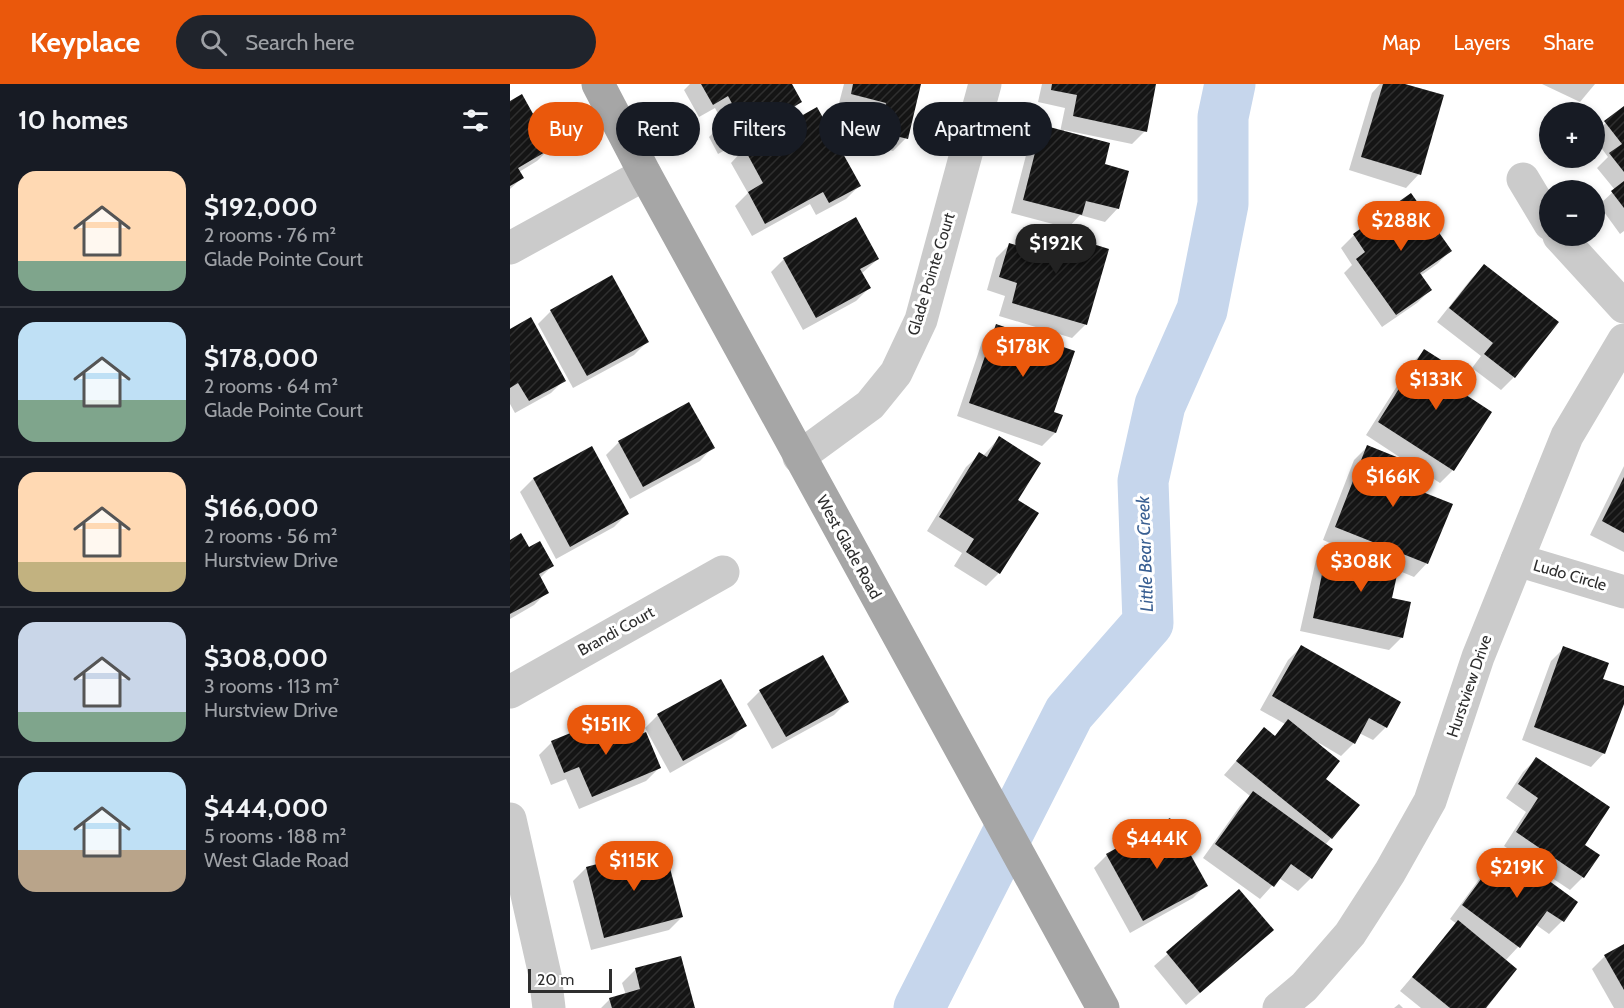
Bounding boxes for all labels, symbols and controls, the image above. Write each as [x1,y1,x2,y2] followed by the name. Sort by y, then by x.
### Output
[176,15,596,69] search box
[30,25,140,59] text: Keyplace
[197,26,230,59] icon: search
[245,29,355,56] text: Search here
[1382,30,1421,55] text: Map
[1454,30,1510,55] text: Layers
[1543,30,1594,55] text: Share
[528,102,604,156] chip: Buy
[616,102,700,156] chip: Rent
[712,102,807,156] chip: Filters
[819,102,901,156] chip: New
[913,102,1052,156] chip: Apartment
[1539,102,1605,246] map controls
[1539,102,1605,168] button: +
[18,104,128,136] text: 10 homes
[459,104,492,137] icon: filters
[1539,180,1605,246] button: −
[204,191,318,223] text: $192,000
[66,195,138,267] icon: home
[1359,201,1443,252] pin: $288K
[1372,208,1430,232] text: $288K
[903,210,959,338] street label: Glade Pointe Court
[204,223,336,247] text: 2 rooms · 76 m²
[1014,224,1098,275] pin: $192K
[1029,231,1083,255] text: $192K
[204,247,363,271] text: Glade Pointe Court
[981,327,1065,378] pin: $178K
[996,334,1050,358] text: $178K
[204,342,319,374] text: $178,000
[66,346,138,418] icon: home
[1394,360,1478,411] pin: $133K
[1409,367,1463,391] text: $133K
[204,374,338,398] text: 2 rooms · 64 m²
[204,398,363,422] text: Glade Pointe Court
[1351,457,1435,508] pin: $166K
[1366,464,1420,488] text: $166K
[204,492,319,524] text: $166,000
[813,492,885,602] street label: West Glade Road
[1132,494,1158,612] water label: Little Bear Creek
[66,496,138,568] icon: home
[204,524,337,548] text: 2 rooms · 56 m²
[1319,542,1403,593] pin: $308K
[204,548,338,572] text: Hurstview Drive
[1330,549,1392,573] text: $308K
[1531,555,1609,595] street label: Ludo Circle
[575,602,658,660] street label: Brandi Court
[1443,632,1495,740] street label: Hurstview Drive
[204,642,328,674] text: $308,000
[66,646,138,718] icon: home
[204,674,340,698] text: 3 rooms · 113 m²
[204,698,338,722] text: Hurstview Drive
[564,705,648,756] pin: $151K
[581,712,631,736] text: $151K
[204,792,328,824] text: $444,000
[66,796,138,868] icon: home
[1115,819,1199,870] pin: $444K
[204,824,346,848] text: 5 rooms · 188 m²
[1126,826,1188,850] text: $444K
[592,841,676,892] pin: $115K
[204,848,349,872] text: West Glade Road
[609,848,659,872] text: $115K
[1475,848,1559,899] pin: $219K
[1490,855,1544,879] text: $219K
[528,966,612,994] scale bar
[537,970,574,989] text: 20 m

